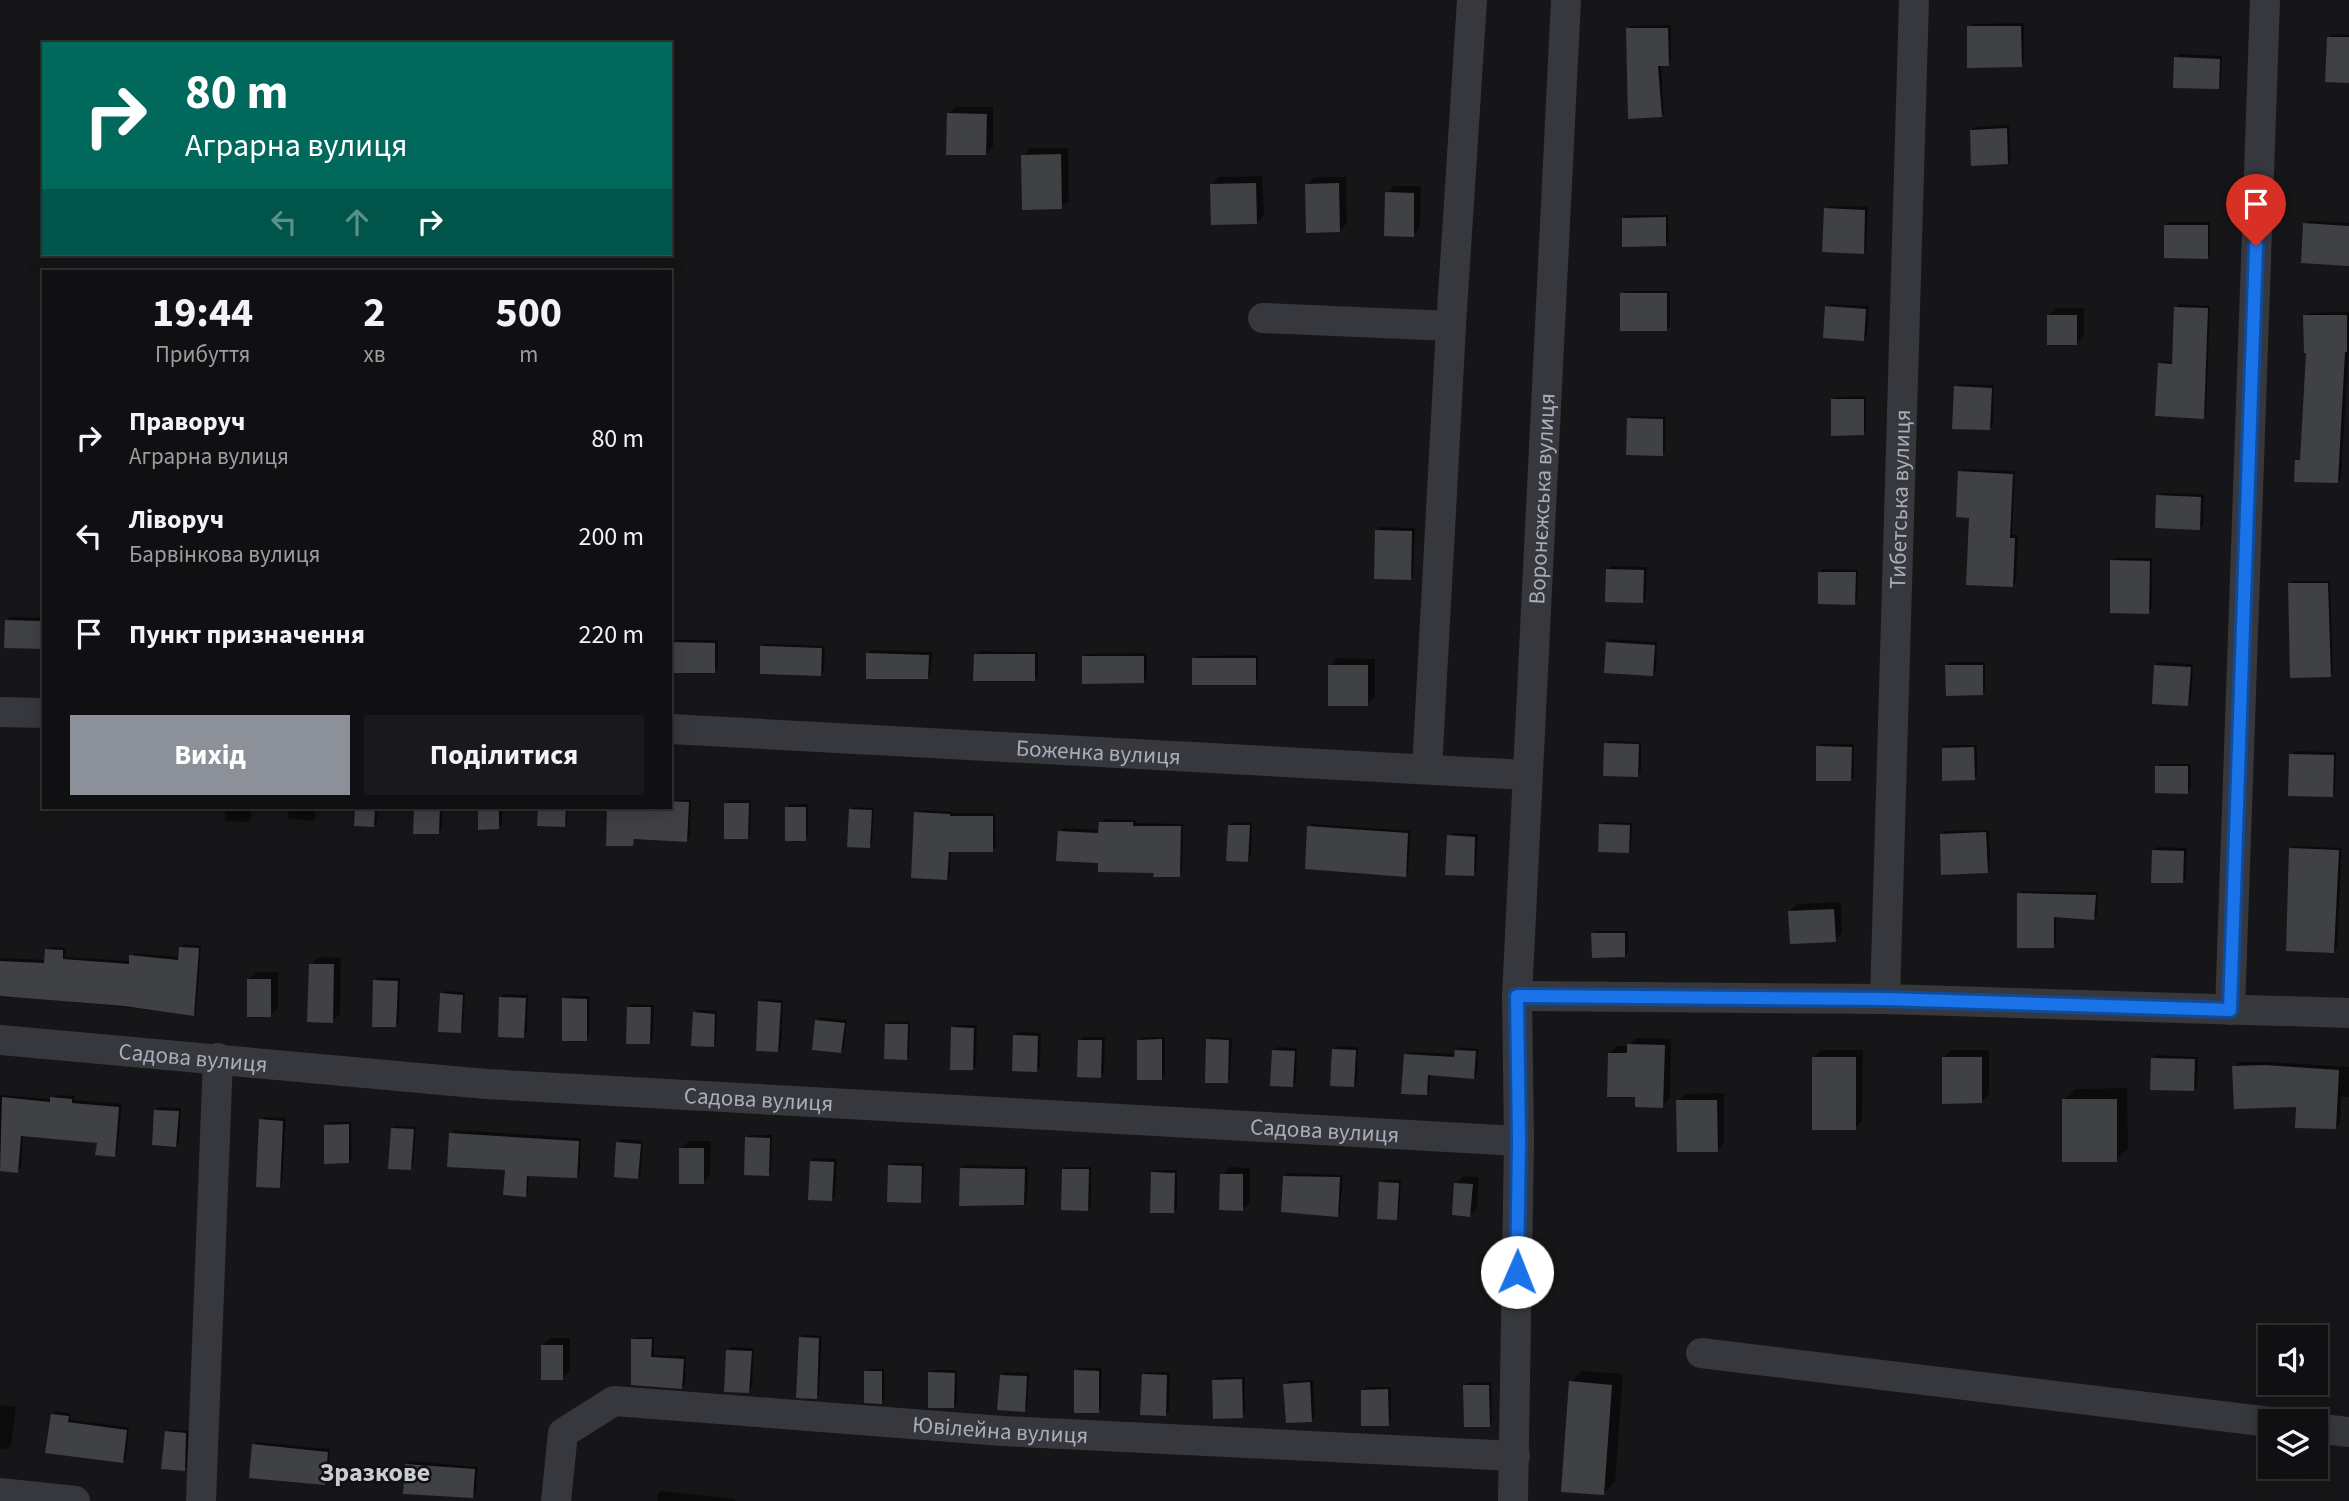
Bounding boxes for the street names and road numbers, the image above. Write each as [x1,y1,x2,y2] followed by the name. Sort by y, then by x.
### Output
[1520,392,1564,605] street label: Воронєжська вулиця
[1881,409,1919,589] street label: Тибетська вулиця
[1015,732,1182,773] street label: Боженка вулиця
[117,1035,269,1081] street label: Садова вулиця
[683,1079,834,1120] street label: Садова вулиця
[1249,1110,1400,1151] street label: Садова вулиця
[911,1408,1089,1452] street label: Ювілейна вулиця

